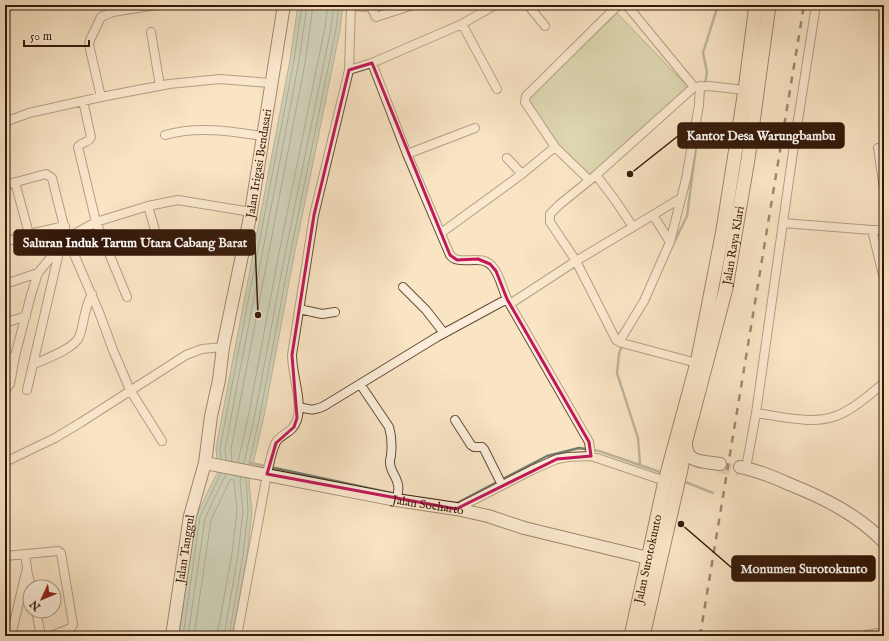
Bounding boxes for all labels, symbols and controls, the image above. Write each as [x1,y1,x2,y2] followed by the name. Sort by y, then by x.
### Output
[24,22,89,48] scale bar
[30,29,52,44] text: 50 m
[242,108,275,222] street label: Jalan Irigasi Bendasari
[678,123,844,148] callout: Kantor Desa Warungbambu
[686,128,836,145] text: Kantor Desa Warungbambu
[719,205,747,288] street label: Jalan Raya Klari
[14,230,255,255] callout: Saluran Induk Tarum Utara Cabang Barat
[23,235,248,252] text: Saluran Induk Tarum Utara Cabang Barat
[389,492,466,518] street label: Jalan Soeharto
[630,512,665,607] street label: Jalan Surotokunto
[172,513,198,586] street label: Jalan Tanggul
[732,556,875,581] callout: Monumen Surotokunto
[741,561,867,578] text: Monumen Surotokunto
[22,579,62,619] north arrow
[27,597,45,614] text: N

